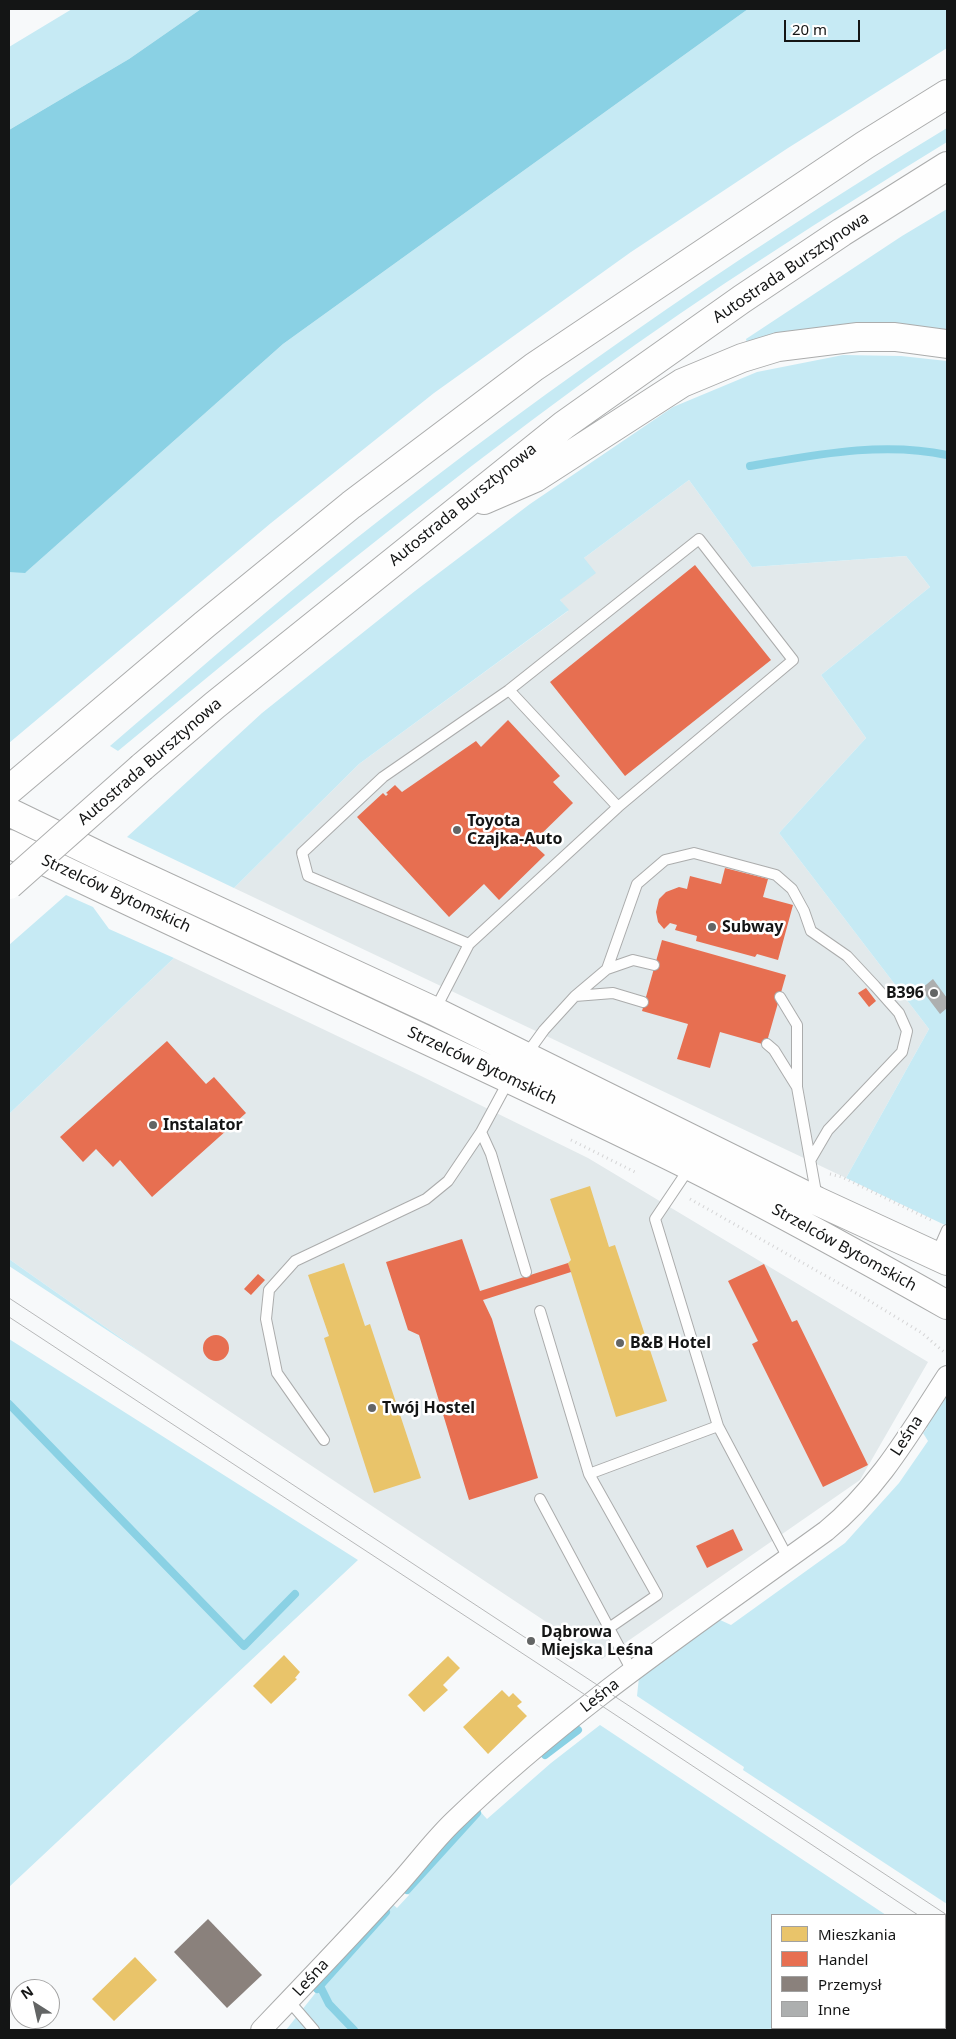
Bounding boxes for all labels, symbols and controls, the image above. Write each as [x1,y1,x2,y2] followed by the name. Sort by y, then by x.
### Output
[786,10,862,42] scale bar
[792,19,827,39] text: 20 m
[709,209,873,327] street label: Autostrada Bursztynowa
[385,440,541,570] street label: Autostrada Bursztynowa
[74,694,226,830] street label: Autostrada Bursztynowa
[467,811,563,849] place label: Toyota Czajka-Auto
[451,824,463,836] marker: Toyota Czajka-Auto
[38,851,194,937] street label: Strzelców Bytomskich
[722,917,783,937] place label: Subway
[706,921,718,933] marker: Subway
[886,983,924,1003] place label: B396
[928,987,940,999] marker: B396
[404,1023,560,1109] street label: Strzelców Bytomskich
[163,1115,243,1135] place label: Instalator
[147,1119,159,1131] marker: Instalator
[768,1200,920,1296] street label: Strzelców Bytomskich
[630,1333,711,1353] place label: B&B Hotel
[614,1337,626,1349] marker: B&B Hotel
[382,1398,475,1418] place label: Twój Hostel
[366,1402,378,1414] marker: Twój Hostel
[887,1412,927,1460] street label: Leśna
[541,1622,653,1660] place label: Dąbrowa Miejska Leśna
[525,1635,537,1647] marker: Dąbrowa Miejska Leśna
[577,1675,623,1717] street label: Leśna
[771,1914,946,2029] legend
[818,1924,896,1944] text: Mieszkania
[818,1949,868,1969] text: Handel
[289,1955,333,2001] street label: Leśna
[818,1974,882,1994] text: Przemysł
[10,1979,60,2029] north arrow
[17,1981,37,2003] text: N
[818,1999,850,2019] text: Inne

